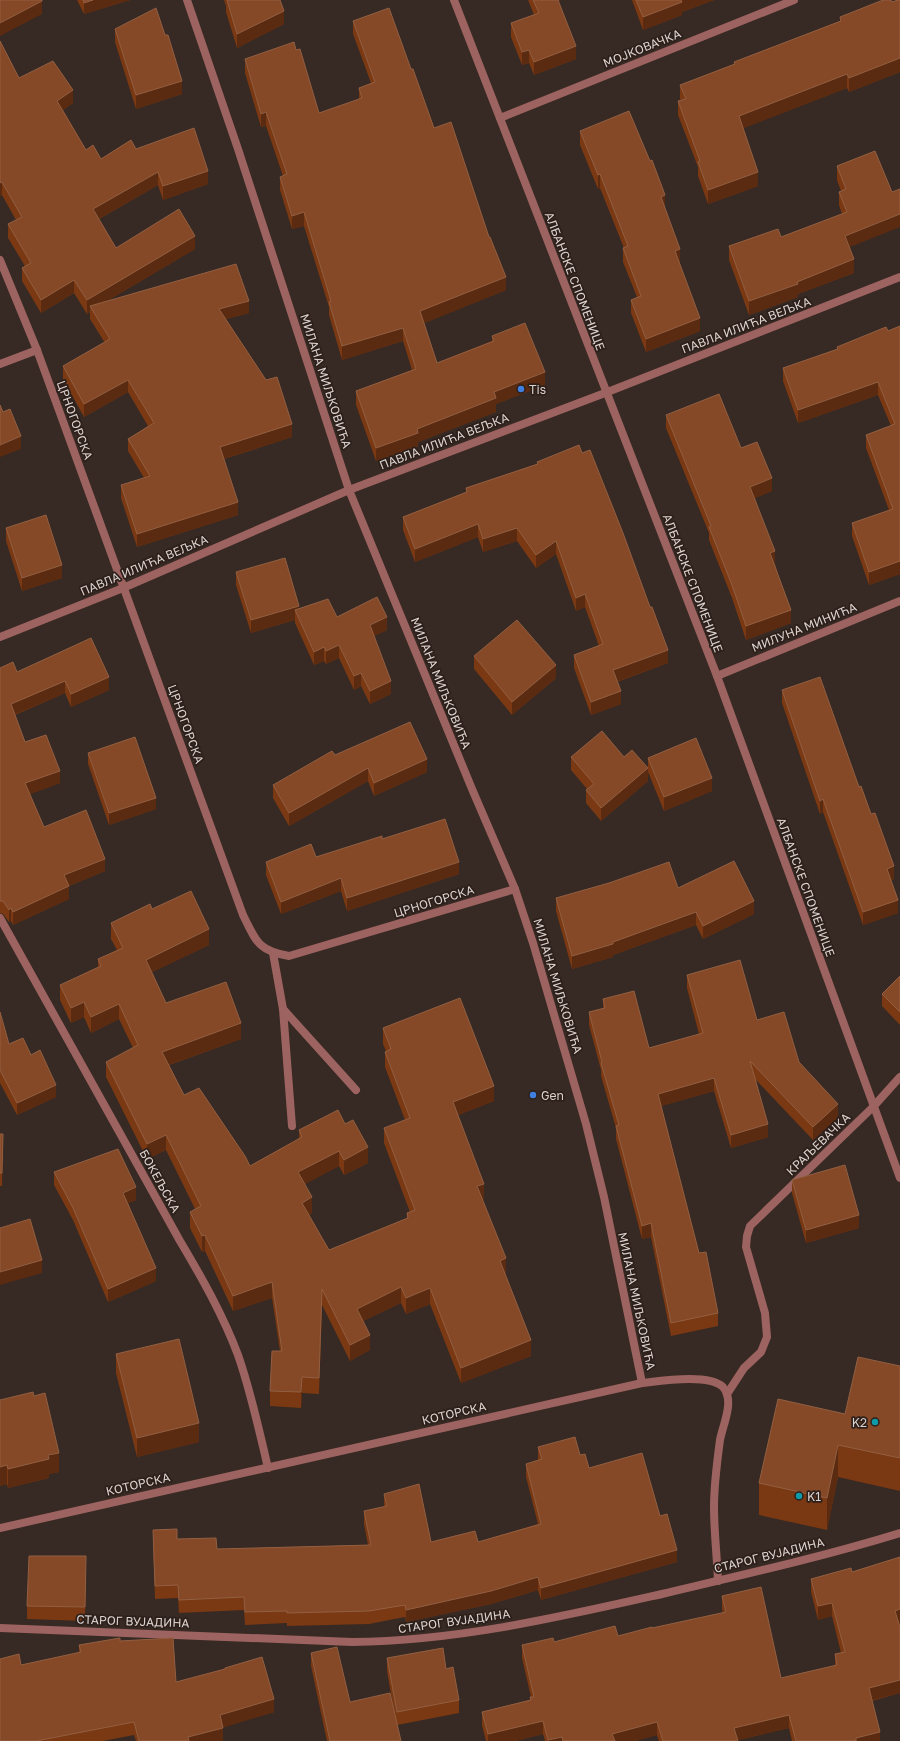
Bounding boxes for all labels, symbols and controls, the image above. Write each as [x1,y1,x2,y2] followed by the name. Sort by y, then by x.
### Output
[601,26,683,70] street label: МОЈКОВАЧКА
[542,210,608,352] street label: АЛБАНСКЕ СПОМЕНИЦЕ
[679,293,813,357] street label: ПАВЛА ИЛИЋА ВЕЉКА
[297,312,355,450] street label: МИЛАНА МИЉКОВИЋА
[54,378,96,462] street label: ЦРНОГОРСКА
[529,382,546,397] place label: Tis
[516,384,526,394] marker: Tis
[377,409,511,473] street label: ПАВЛА ИЛИЋА ВЕЉКА
[660,512,726,654] street label: АЛБАНСКЕ СПОМЕНИЦЕ
[78,531,210,599] street label: ПАВЛА ИЛИЋА ВЕЉКА
[749,599,859,655] street label: МИЛУНА МИНИЋА
[408,615,474,751] street label: МИЛАНА МИЉКОВИЋА
[165,682,207,766] street label: ЦРНОГОРСКА
[774,815,838,959] street label: АЛБАНСКЕ СПОМЕНИЦЕ
[392,882,476,920] street label: ЦРНОГОРСКА
[530,917,586,1055] street label: МИЛАНА МИЉКОВИЋА
[541,1088,564,1103] place label: Gen
[528,1090,538,1100] marker: Gen
[783,1110,853,1178] street label: КРАЉЕВАЧКА
[136,1147,184,1215] street label: БОКЕЉСКА
[615,1231,659,1371] street label: МИЛАНА МИЉКОВИЋА
[420,1398,488,1428] street label: КОТОРСКА
[852,1415,867,1430] place label: K2
[870,1417,880,1427] marker: K2
[104,1469,172,1499] street label: КОТОРСКА
[807,1489,821,1504] place label: K1
[794,1491,804,1501] marker: K1
[712,1534,826,1576] street label: СТАРОГ ВУЈАДИНА
[397,1606,511,1636] street label: СТАРОГ ВУЈАДИНА
[76,1612,190,1630] street label: СТАРОГ ВУЈАДИНА

